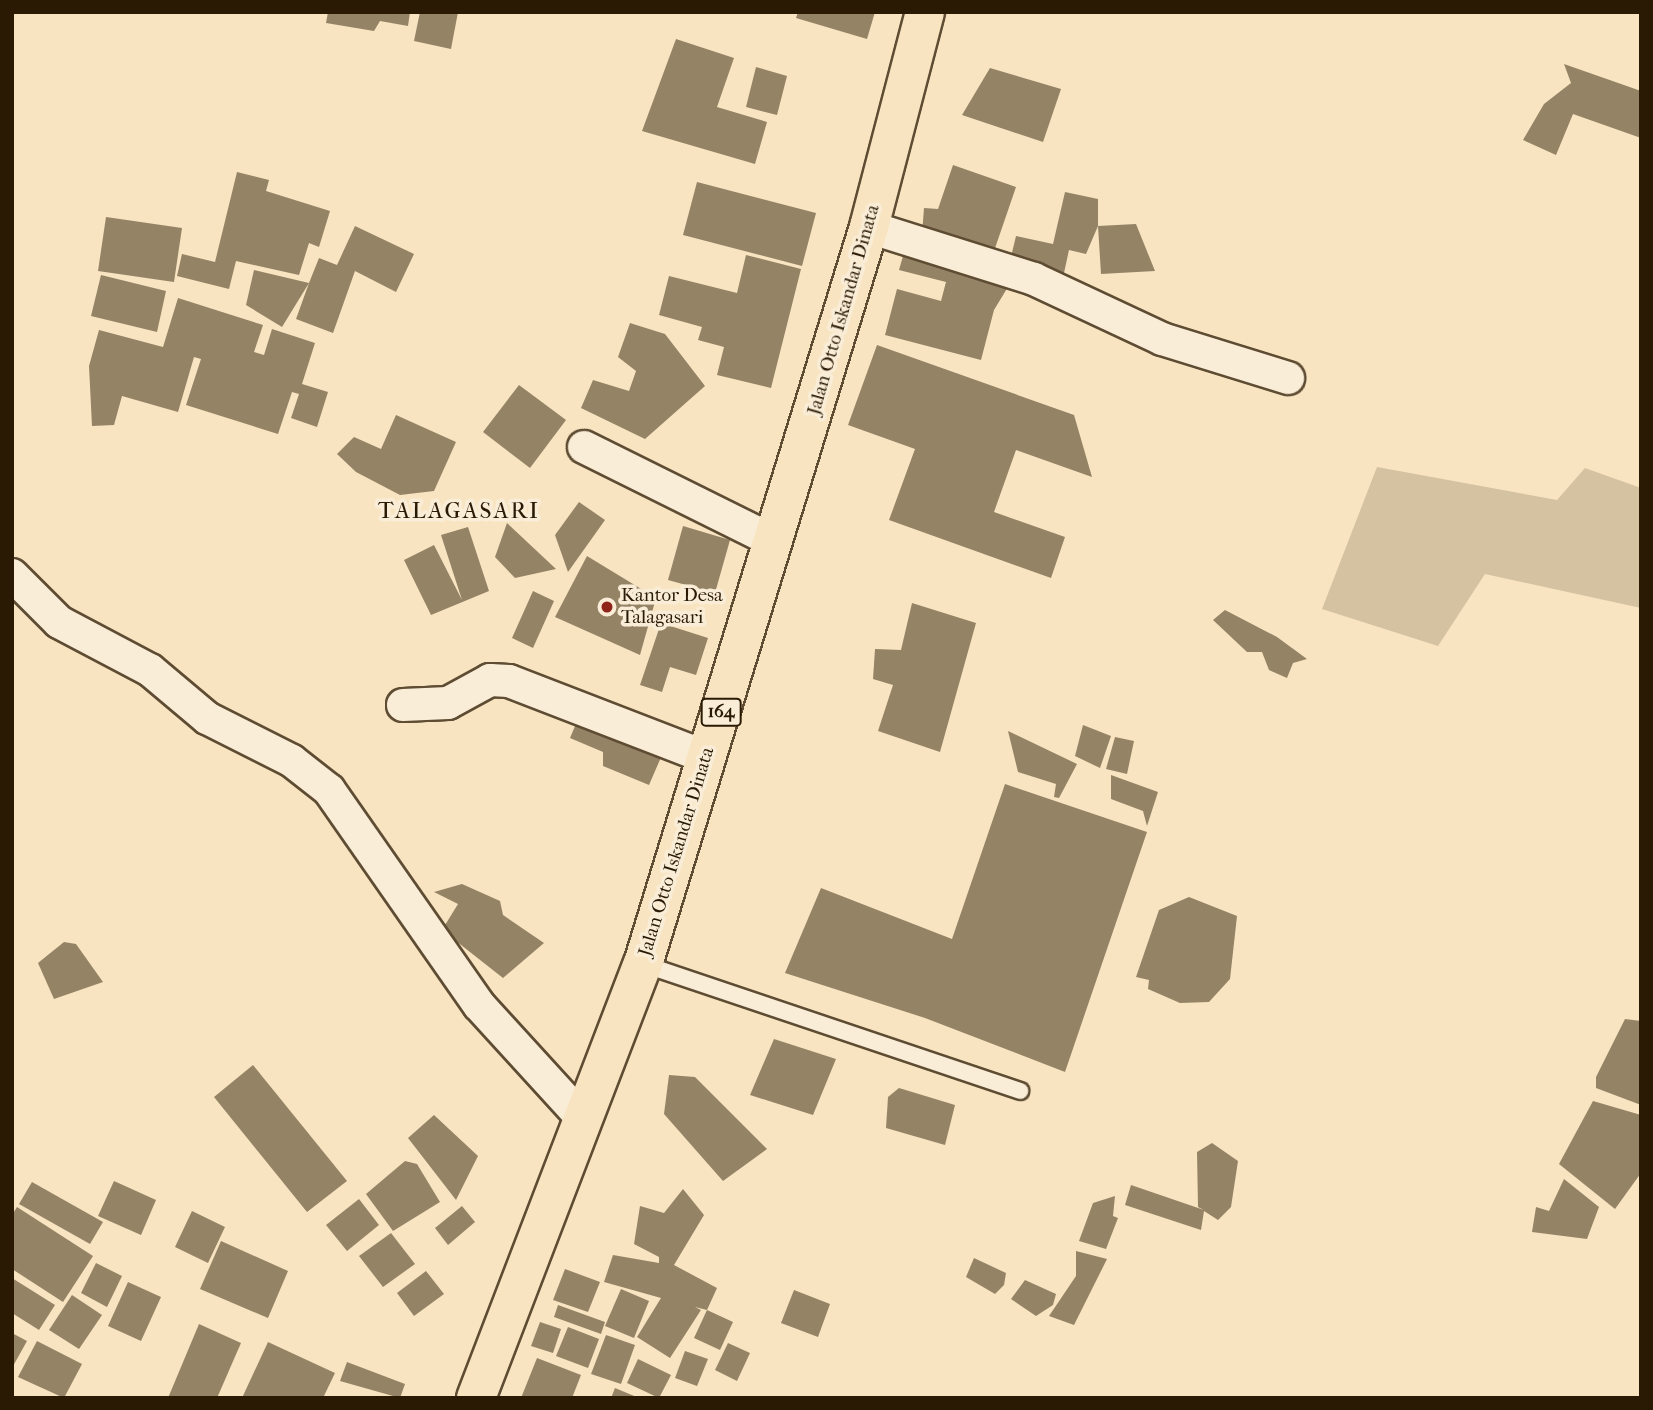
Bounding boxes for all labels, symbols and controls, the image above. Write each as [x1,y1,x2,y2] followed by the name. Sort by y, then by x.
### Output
[803,202,885,418] street label: Jalan Otto Iskandar Dinata
[379,497,539,525] district label: TALAGASARI
[621,585,723,629] place label: Kantor Desa Talagasari
[599,599,615,615] marker: Kantor Desa Talagasari
[700,698,742,726] road number: 164
[634,745,720,959] street label: Jalan Otto Iskandar Dinata

